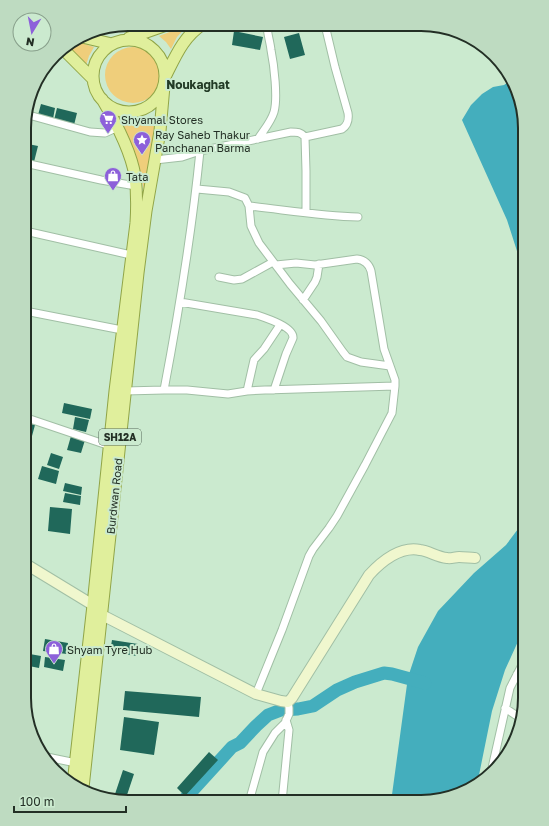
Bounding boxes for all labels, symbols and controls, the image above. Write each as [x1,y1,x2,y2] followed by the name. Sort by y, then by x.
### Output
[12,12,52,52] north arrow
[25,35,35,49] text: N
[166,77,230,92] district label: Noukaghat
[98,109,118,134] supermarket icon: Shyamal Stores
[121,113,203,126] place label: Shyamal Stores
[155,128,251,154] place label: Ray Saheb Thakur Panchanan Barma
[132,130,152,155] place icon: Ray Saheb Thakur Panchanan Barma
[103,166,123,191] shop icon: Tata
[126,170,149,183] place label: Tata
[99,429,141,445] road number: SH12A
[104,457,124,535] street label: Burdwan Road
[44,639,64,664] shop icon: Shyam Tyre Hub
[67,643,153,656] place label: Shyam Tyre Hub
[14,788,126,814] scale bar
[20,794,54,809] text: 100 m

